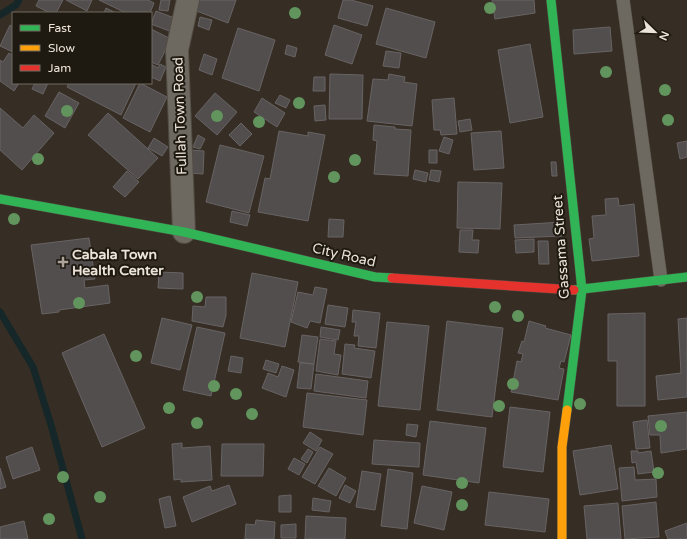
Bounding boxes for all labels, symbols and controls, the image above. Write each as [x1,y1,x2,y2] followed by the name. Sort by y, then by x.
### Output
[12,12,152,84] legend
[635,12,675,52] north arrow
[48,21,72,35] text: Fast
[656,29,671,42] text: N
[48,41,75,55] text: Slow
[169,57,191,175] street label: Fullah Town Road
[48,61,71,75] text: Jam
[549,194,573,300] street label: Gassama Street
[310,239,378,271] street label: City Road
[72,246,164,279] place label: Cabala Town Health Center
[57,256,69,268] marker: Cabala Town Health Center

